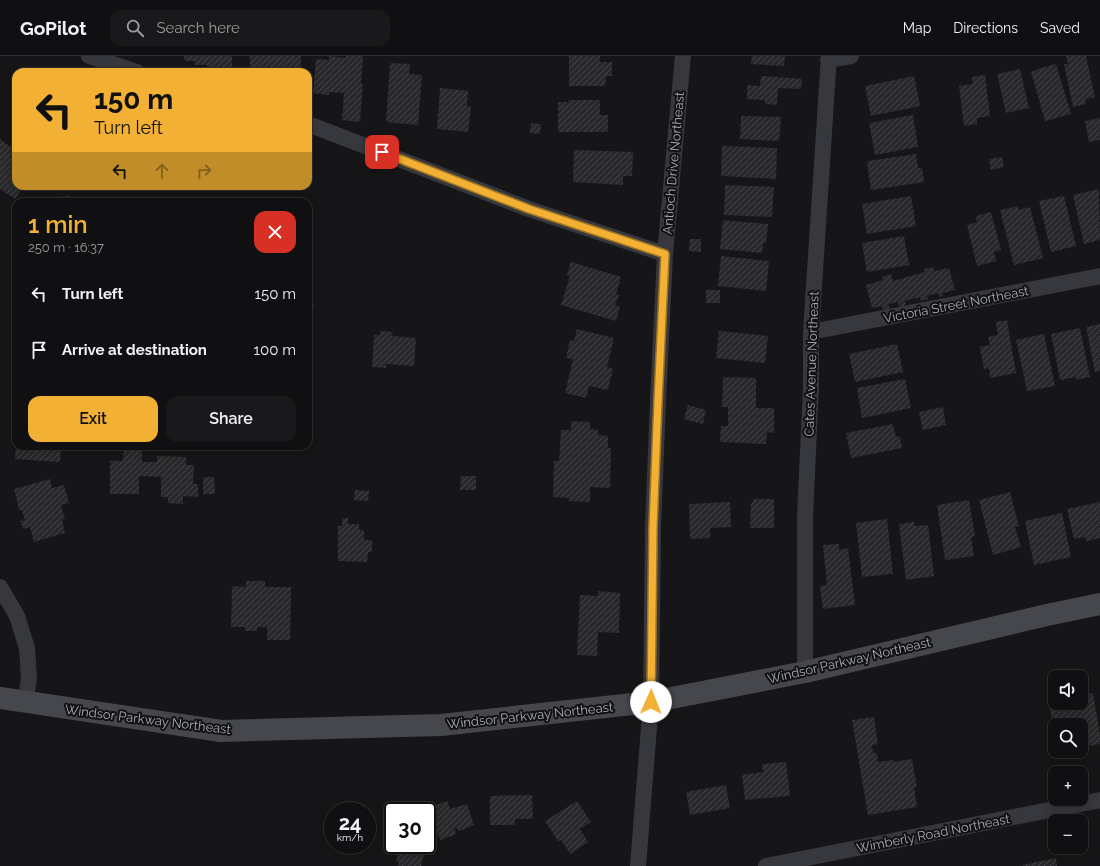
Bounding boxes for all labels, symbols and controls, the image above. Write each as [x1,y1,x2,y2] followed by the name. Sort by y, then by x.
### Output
[110,10,390,46] search box
[20,17,86,39] text: GoPilot
[124,17,146,39] icon: search
[156,19,240,37] text: Search here
[903,20,931,36] text: Map
[953,20,1018,36] text: Directions
[1040,20,1080,36] text: Saved
[94,83,173,116] text: 150 m
[28,84,80,136] icon: left
[660,90,687,235] street label: Antioch Drive Northeast
[94,117,163,138] text: Turn left
[365,135,399,169] pin
[371,141,393,163] icon: arrive
[109,160,131,182] icon: left
[151,160,173,182] icon: ahead
[193,160,215,182] icon: right
[28,210,88,239] text: 1 min
[254,211,296,253] button: close
[28,240,104,255] text: 250 m · 16:37
[28,283,50,305] icon: left
[882,283,1031,326] street label: Victoria Street Northeast
[62,285,123,303] text: Turn left
[255,285,296,303] text: 150 m
[801,290,822,437] street label: Cates Avenue Northeast
[28,339,50,361] icon: arrive
[62,341,207,359] text: Arrive at destination
[254,341,296,359] text: 100 m
[28,396,158,442] button: Exit
[166,396,296,442] button: Share
[766,634,933,687] street label: Windsor Parkway Northeast
[1048,670,1088,854] map controls
[1048,670,1088,710] button: sound
[630,681,672,723] position arrow
[446,699,615,732] street label: Windsor Parkway Northeast
[64,702,232,737] street label: Windsor Parkway Northeast
[1048,718,1088,758] button: search
[1048,766,1088,806] button: +
[384,802,436,854] speed limit sign: 30
[339,811,361,835] text: 24
[855,811,1012,856] street label: Wimberly Road Northeast
[1048,814,1088,854] button: −
[337,832,363,843] text: km/h

